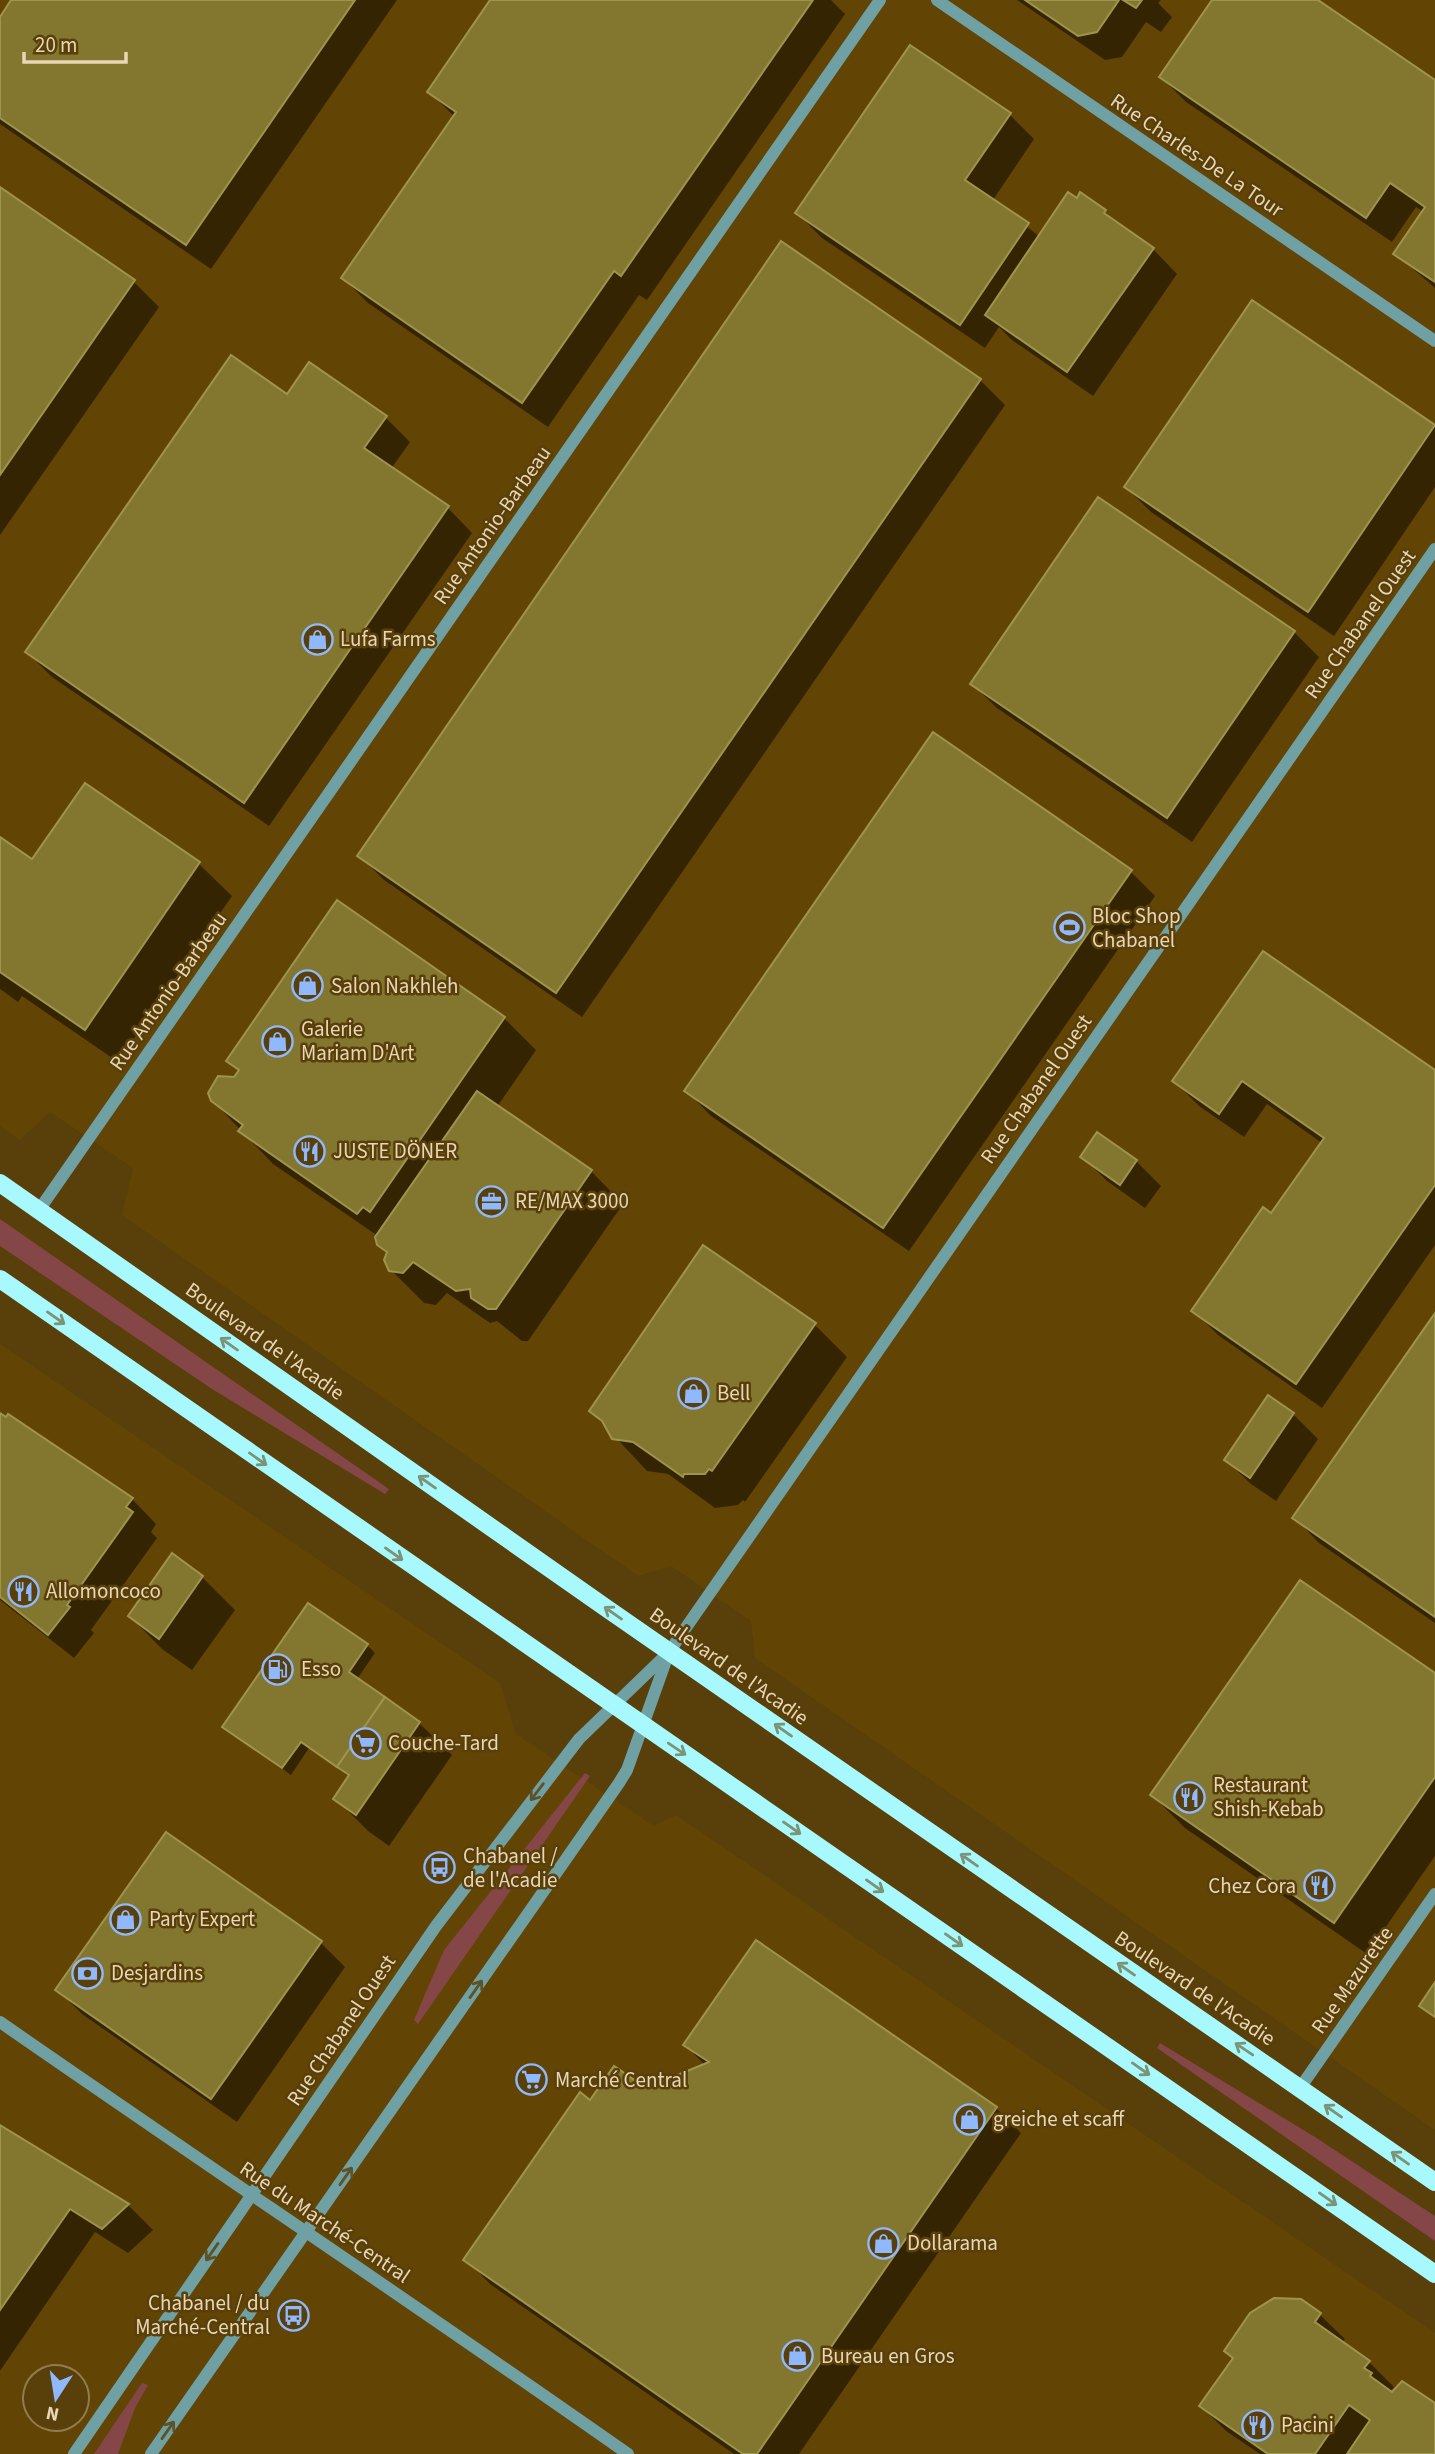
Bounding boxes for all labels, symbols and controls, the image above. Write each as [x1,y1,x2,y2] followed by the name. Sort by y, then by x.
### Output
[24,21,126,65] scale bar
[35,30,77,60] text: 20 m
[1104,86,1290,225] street label: Rue Charles-De La Tour
[426,439,558,611] street label: Rue Antonio-Barbeau
[1297,543,1423,705] street label: Rue Chabanel Ouest
[300,622,334,656] shop icon: Lufa Farms
[340,624,436,654] place label: Lufa Farms
[1092,901,1181,955] place label: Bloc Shop Chabanel
[102,905,234,1077] street label: Rue Antonio-Barbeau
[1052,911,1086,945] sports icon: Bloc Shop Chabanel
[291,969,325,1003] shop icon: Salon Nakhleh
[331,971,458,1001] place label: Salon Nakhleh
[973,1008,1099,1170] street label: Rue Chabanel Ouest
[301,1014,414,1068] place label: Galerie Mariam D'Art
[261,1024,295,1058] shop icon: Galerie Mariam D'Art
[293,1134,327,1168] restaurant icon: JUSTE DÖNER
[333,1136,457,1166] place label: JUSTE DÖNER
[475,1184,509,1218] office icon: RE/MAX 3000
[515,1186,629,1216] place label: RE/MAX 3000
[179,1275,351,1407] street label: Boulevard de l'Acadie
[46,1311,65,1325] one-way arrow
[220,1337,239,1351] one-way arrow
[677,1376,711,1410] shop icon: Bell
[717,1378,750,1408] place label: Bell
[247,1452,267,1466] one-way arrow
[418,1475,437,1489] one-way arrow
[384,1547,403,1561] one-way arrow
[6,1574,40,1608] restaurant icon: Allomoncoco
[46,1576,161,1606] place label: Allomoncoco
[643,1600,815,1732] street label: Boulevard de l'Acadie
[604,1606,623,1620] one-way arrow
[261,1652,295,1686] fuel station icon: Esso
[301,1654,341,1684] place label: Esso
[774,1723,793,1737] one-way arrow
[348,1726,382,1760] supermarket icon: Couche-Tard
[388,1728,499,1758] place label: Couche-Tard
[667,1742,686,1756] one-way arrow
[1213,1770,1324,1824] place label: Restaurant Shish-Kebab
[1173,1780,1207,1814] restaurant icon: Restaurant Shish-Kebab
[529,1782,544,1801] one-way arrow
[782,1821,802,1835] one-way arrow
[463,1841,558,1895] place label: Chabanel / de l'Acadie
[423,1851,457,1885] bus stop icon: Chabanel / de l'Acadie
[960,1853,979,1867] one-way arrow
[1302,1869,1336,1903] restaurant icon: Chez Cora
[1208,1871,1296,1901] place label: Chez Cora
[865,1879,884,1893] one-way arrow
[109,1902,143,1936] shop icon: Party Expert
[149,1904,255,1934] place label: Party Expert
[1304,1920,1400,2040] street label: Rue Mazurette
[1109,1923,1281,2053] street label: Boulevard de l'Acadie
[944,1933,963,1947] one-way arrow
[279,1948,403,2112] street label: Rue Chabanel Ouest
[71,1956,105,1990] bank icon: Desjardins
[111,1958,203,1988] place label: Desjardins
[1117,1962,1137,1976] one-way arrow
[469,1980,483,1999] one-way arrow
[1235,2042,1254,2056] one-way arrow
[1131,2062,1150,2076] one-way arrow
[515,2063,549,2097] supermarket icon: Marché Central
[555,2065,687,2095] place label: Marché Central
[953,2102,987,2136] shop icon: greiche et scaff
[993,2104,1125,2134] place label: greiche et scaff
[1324,2104,1343,2118] one-way arrow
[1391,2151,1410,2165] one-way arrow
[234,2154,416,2290] street label: Rue du Marché-Central
[339,2167,353,2186] one-way arrow
[1318,2192,1337,2206] one-way arrow
[867,2226,901,2260] shop icon: Dollarama
[907,2228,998,2258] place label: Dollarama
[205,2242,219,2261] one-way arrow
[135,2288,270,2342] place label: Chabanel / du Marché-Central
[276,2298,310,2332] bus stop icon: Chabanel / du Marché-Central
[781,2339,815,2373] shop icon: Bureau en Gros
[821,2341,955,2371] place label: Bureau en Gros
[21,2363,91,2433] north arrow
[44,2399,62,2428] text: N
[1241,2408,1275,2442] restaurant icon: Pacini
[1281,2410,1334,2440] place label: Pacini
[161,2421,175,2440] one-way arrow

